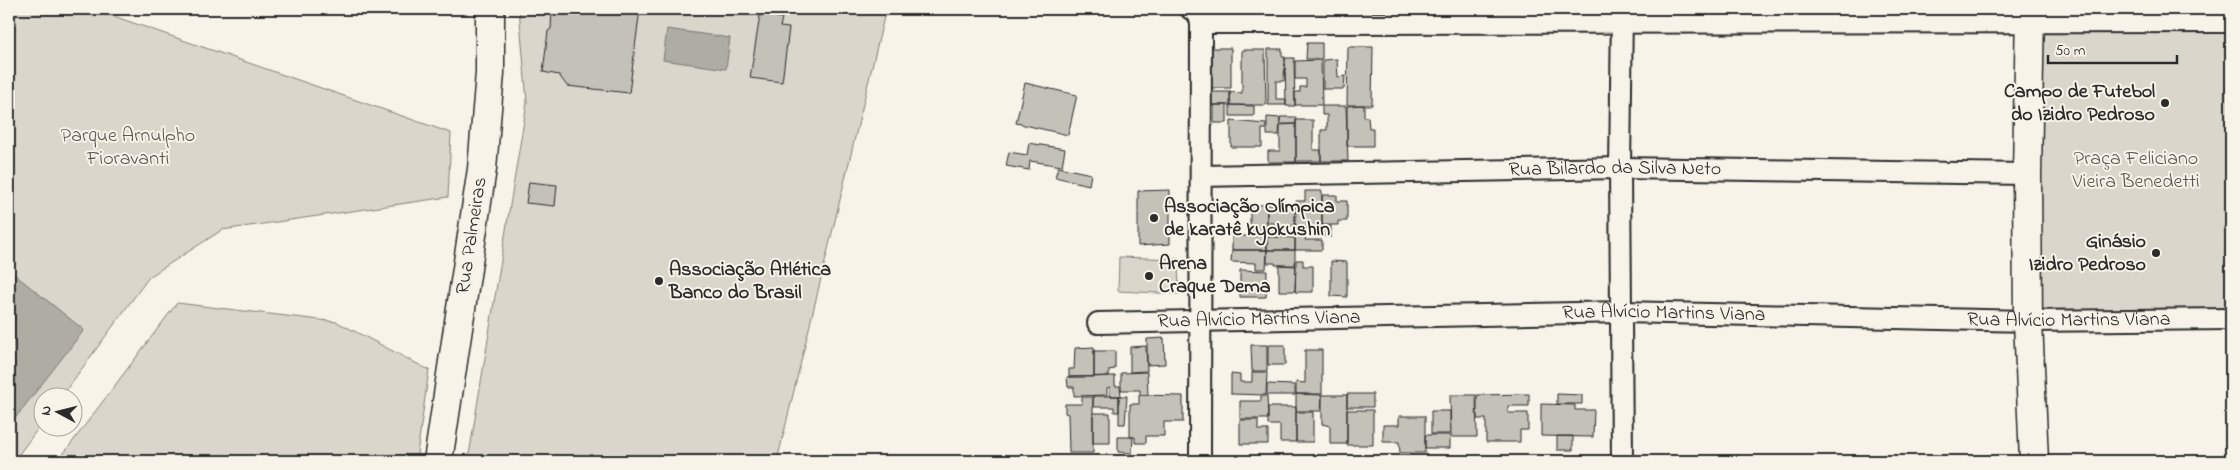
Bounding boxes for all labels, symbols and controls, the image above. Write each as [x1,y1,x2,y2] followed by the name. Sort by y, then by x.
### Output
[2048,32,2176,64] scale bar
[2055,40,2086,62] text: 50 m
[2004,78,2155,130] place label: Campo de Futebol do Izidro Pedroso
[2159,97,2171,109] marker: Campo de Futebol do Izidro Pedroso
[61,122,195,174] park label: Parque Arnulpho Fioravanti
[2071,145,2200,197] park label: Praça Feliciano Vieira Benedetti
[1508,153,1721,185] street label: Rua Bilardo da Silva Neto
[449,175,495,296] street label: Rua Palmeiras
[1164,193,1335,246] place label: Associação Olímpica de karatê kyokushin
[1148,212,1160,224] marker: Associação Olímpica de karatê kyokushin
[2029,228,2146,280] place label: Ginásio Izidro Pedroso
[2150,247,2162,259] marker: Ginásio Izidro Pedroso
[1159,250,1271,302] place label: Arena Craque Dema
[668,256,831,308] place label: Associação Atlética Banco do Brasil
[1143,270,1155,282] marker: Arena Craque Dema
[653,275,665,287] marker: Associação Atlética Banco do Brasil
[1562,297,1766,330] street label: Rua Alvício Martins Viana
[1157,303,1361,336] street label: Rua Alvício Martins Viana
[1967,305,2171,336] street label: Rua Alvício Martins Viana
[32,388,82,438] north arrow
[36,405,58,417] text: N

